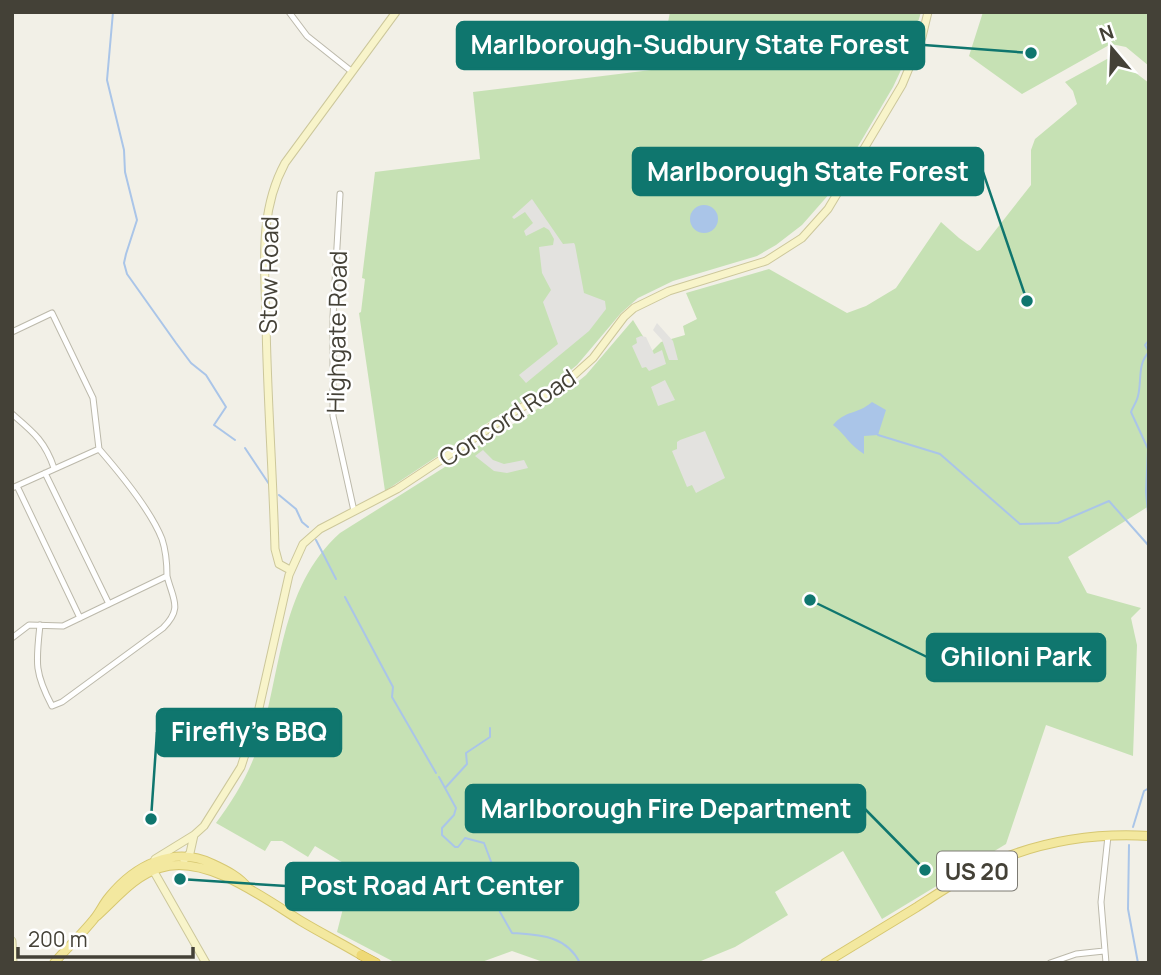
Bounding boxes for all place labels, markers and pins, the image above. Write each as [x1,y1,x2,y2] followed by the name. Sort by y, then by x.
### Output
[457,22,924,69] callout: Marlborough-Sudbury State Forest
[633,148,983,195] callout: Marlborough State Forest
[927,634,1105,681] callout: Ghiloni Park
[157,709,341,756] callout: Firefly's BBQ
[466,785,865,832] callout: Marlborough Fire Department
[286,863,578,910] callout: Post Road Art Center

